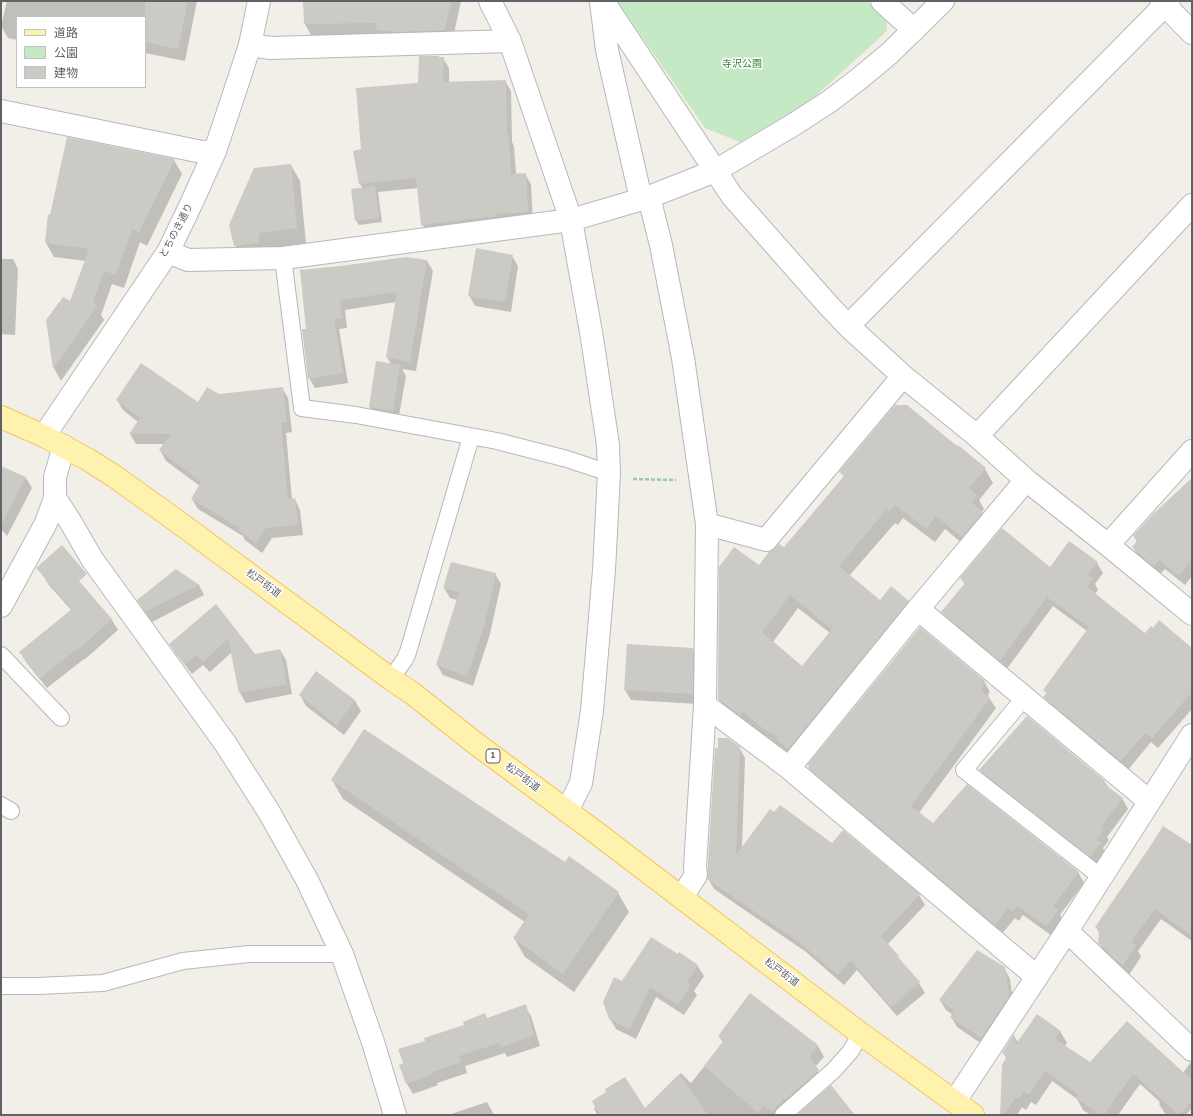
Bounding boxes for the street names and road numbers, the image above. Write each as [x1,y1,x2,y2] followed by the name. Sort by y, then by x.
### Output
[158,202,196,260] street label: とちのき通り
[243,567,283,601] street label: 松戸街道
[486,749,500,763] road number: 1
[502,761,542,795] street label: 松戸街道
[761,956,801,990] street label: 松戸街道

